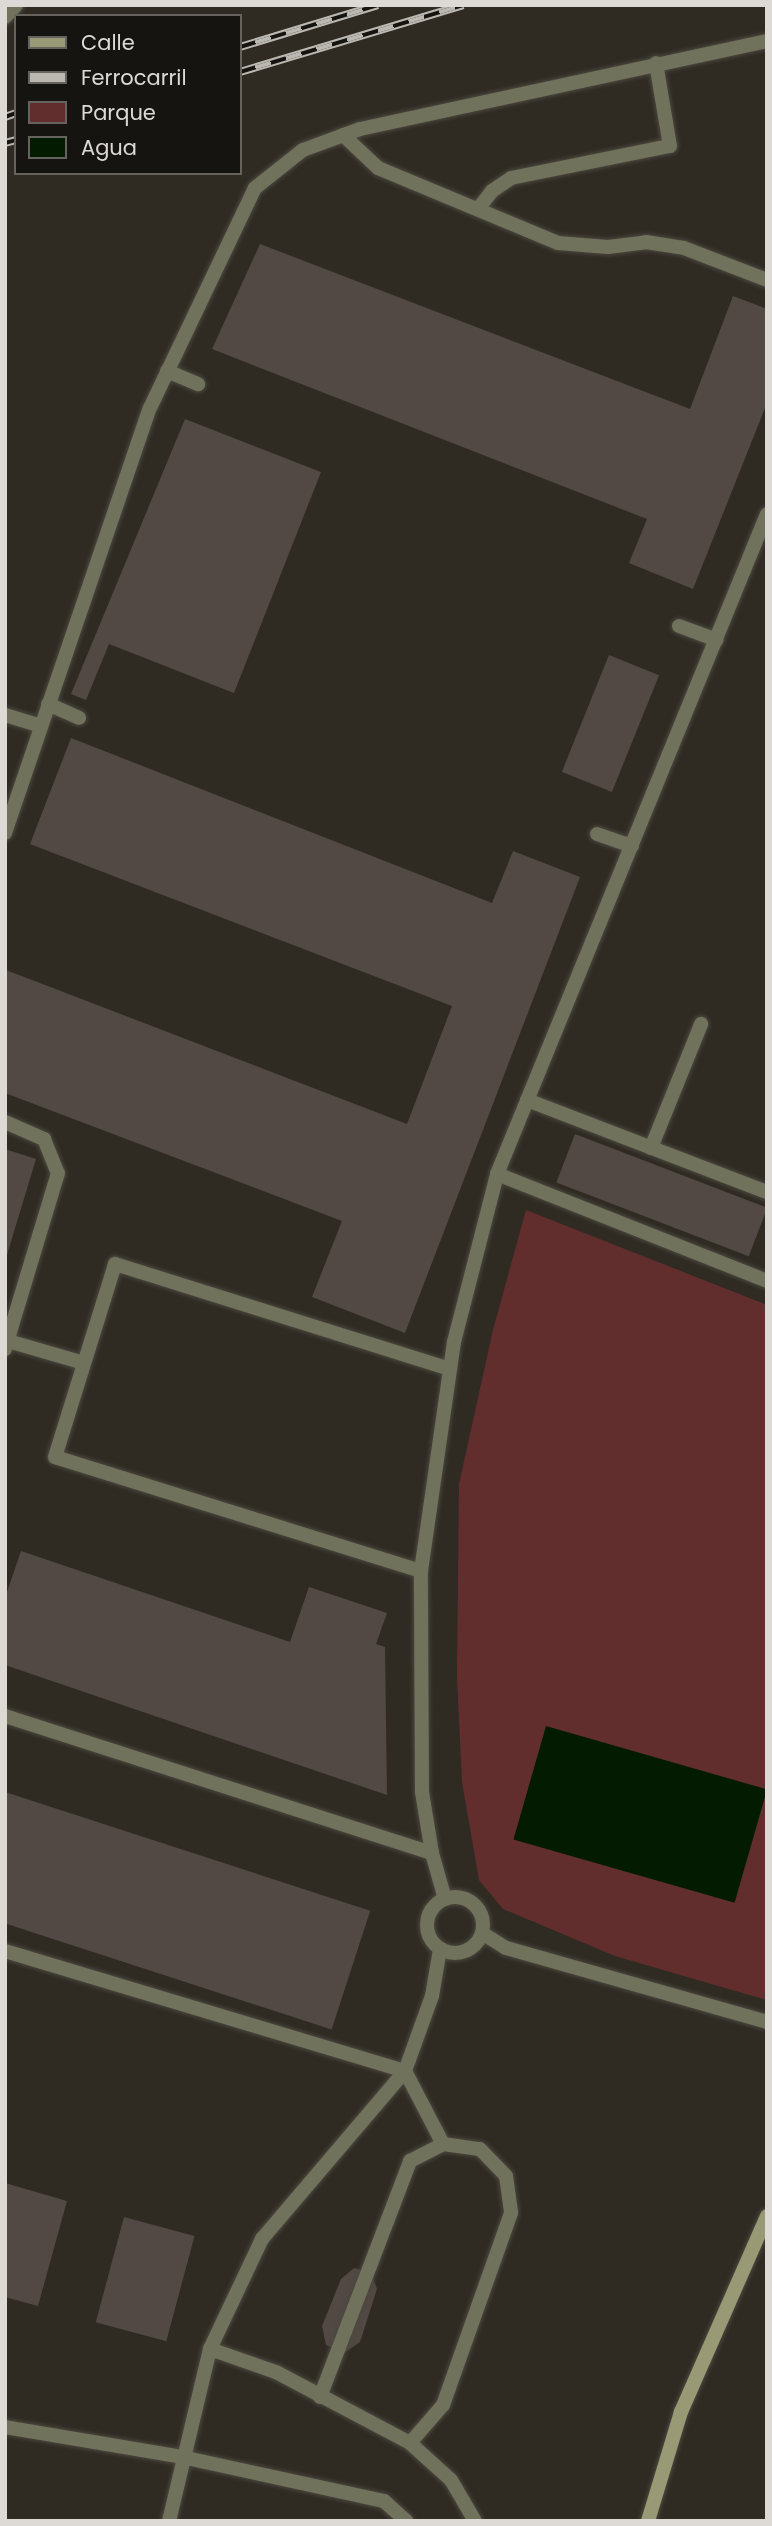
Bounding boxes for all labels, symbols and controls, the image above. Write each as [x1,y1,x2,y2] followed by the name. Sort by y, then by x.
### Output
[14,14,242,175] legend
[81,28,135,57] text: Calle
[81,63,187,92] text: Ferrocarril
[81,98,156,127] text: Parque
[81,133,137,162] text: Agua

